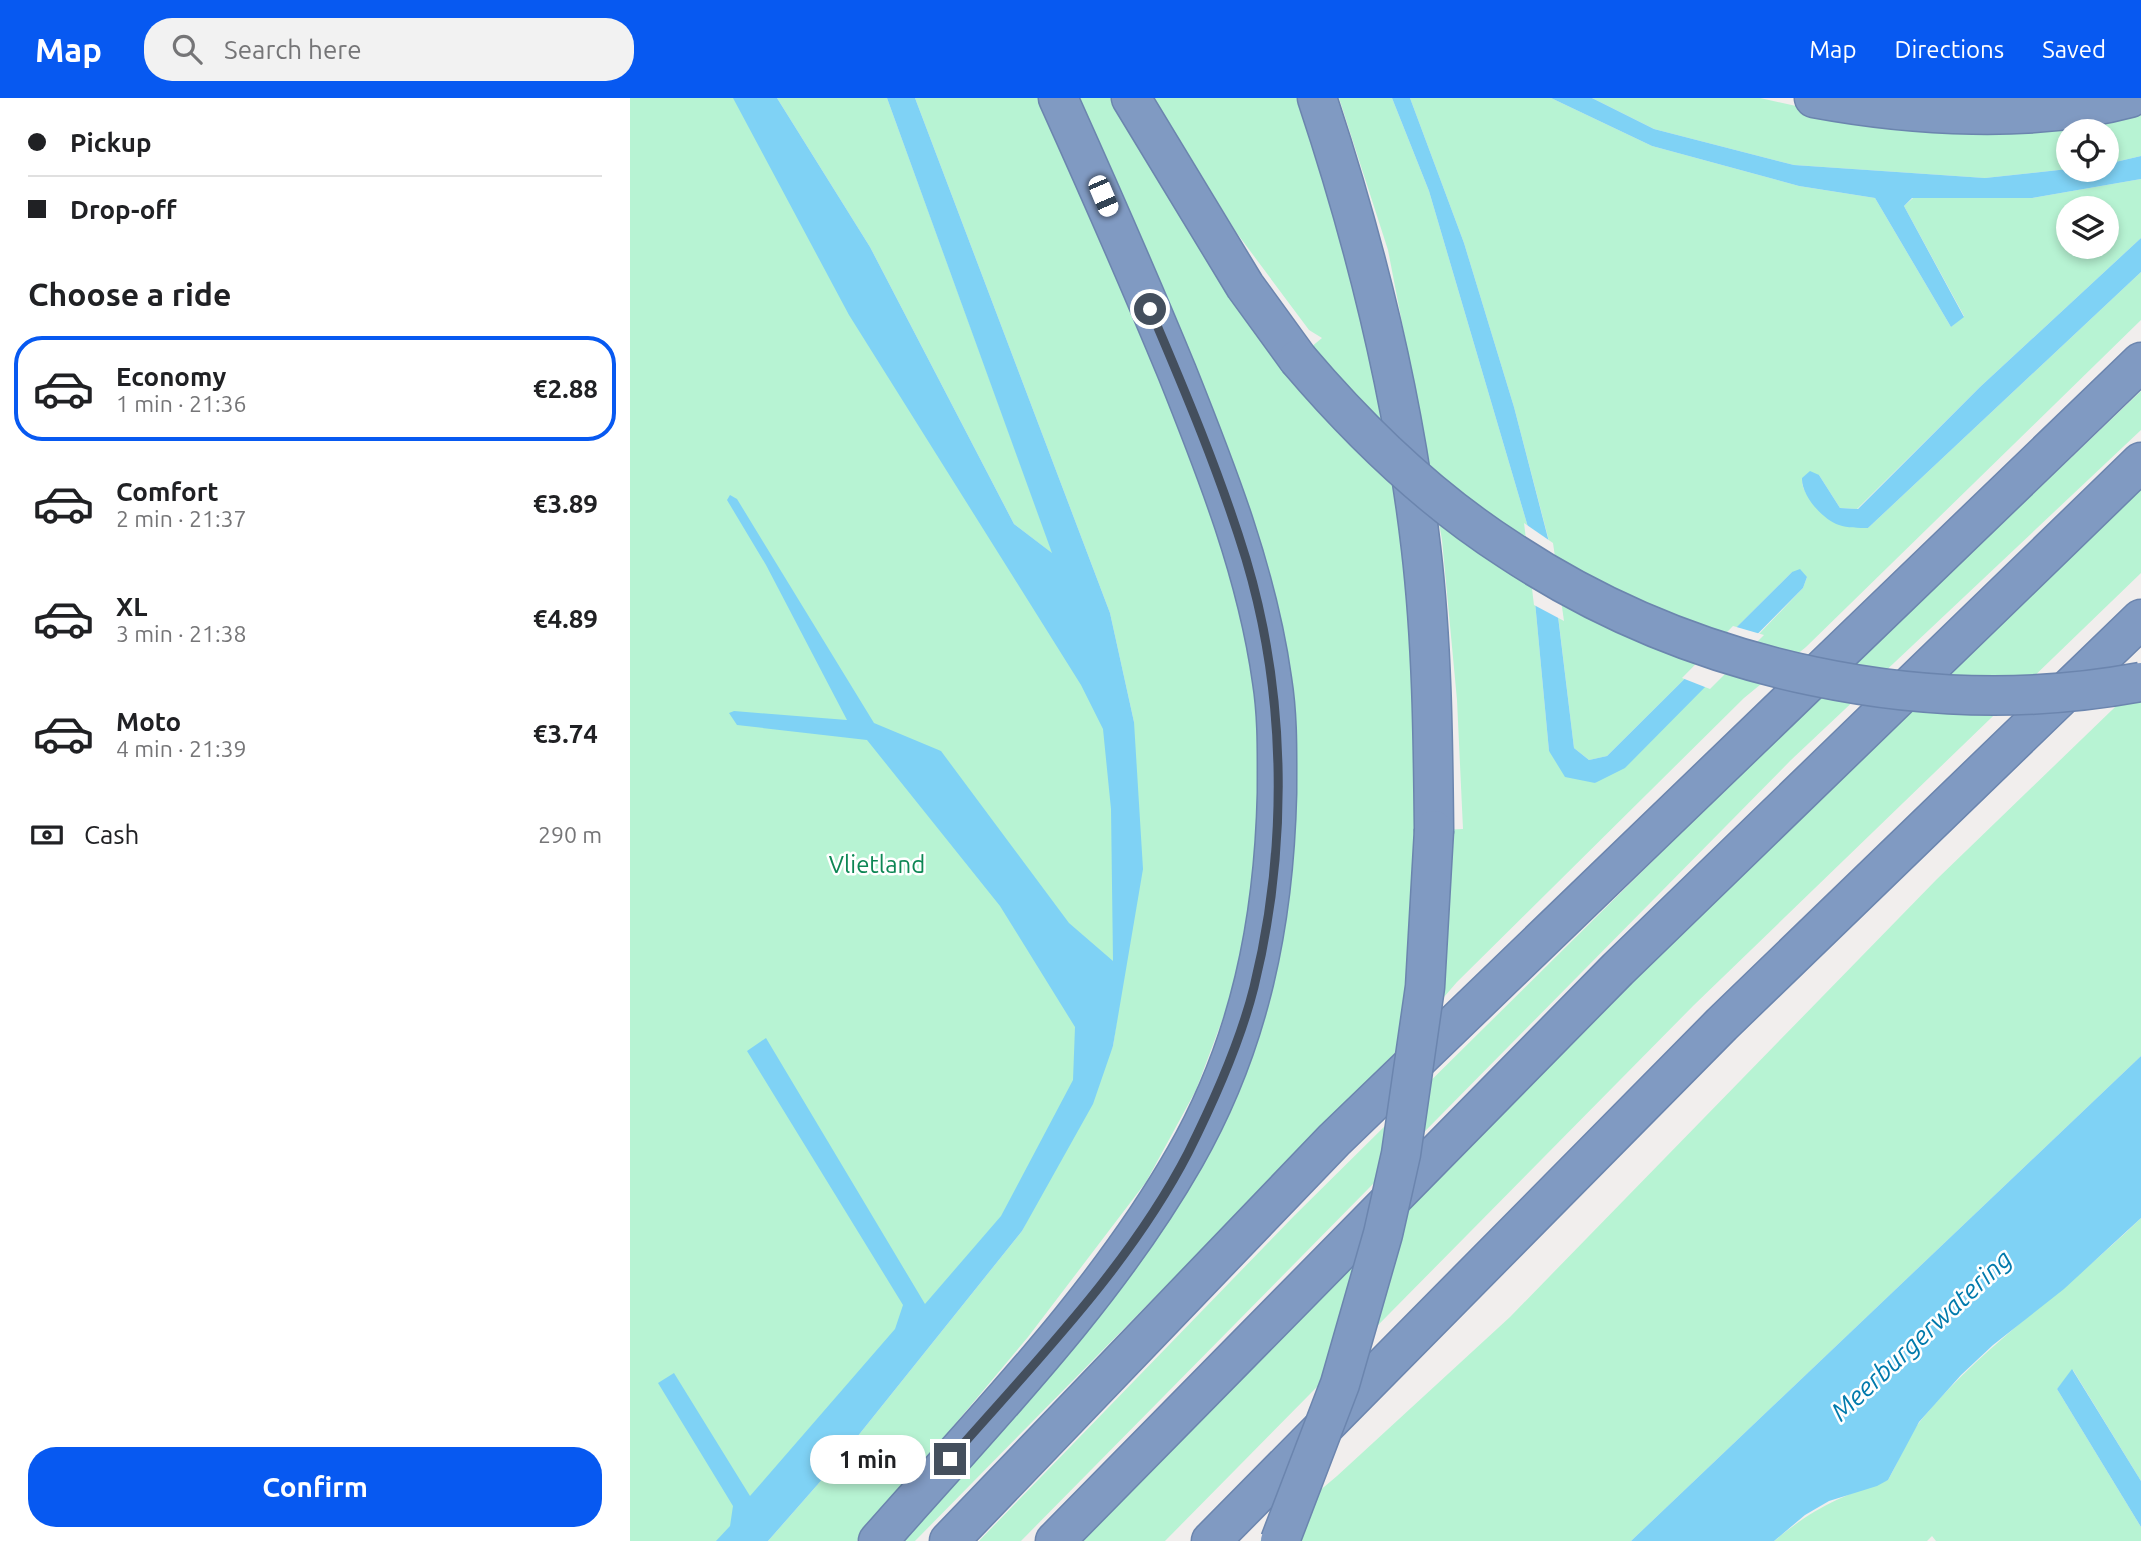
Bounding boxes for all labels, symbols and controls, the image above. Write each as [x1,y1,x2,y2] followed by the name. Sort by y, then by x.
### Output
[144,18,634,81] search box
[168,30,206,68] icon: search
[35,31,102,68] text: Map
[224,35,362,64] text: Search here
[1809,36,1856,63] text: Map
[1894,36,2004,63] text: Directions
[2042,36,2106,63] text: Saved
[2056,119,2119,259] map controls
[2056,119,2119,182] button: locate
[70,128,152,157] text: Pickup
[1086,173,1121,219] car
[70,195,177,224] text: Drop-off
[2056,196,2119,259] button: layers
[28,276,231,312] text: Choose a ride
[1134,293,1166,325] route start
[32,357,95,420] icon: car
[116,362,226,391] text: Economy
[533,374,598,403] text: €2.88
[116,391,247,416] text: 1 min · 21:36
[32,472,95,535] icon: car
[116,477,219,506] text: Comfort
[533,489,598,518] text: €3.89
[116,506,247,531] text: 2 min · 21:37
[32,587,95,650] icon: car
[116,592,147,621] text: XL
[533,604,598,633] text: €4.89
[116,621,247,646] text: 3 min · 21:38
[32,702,95,765] icon: car
[116,707,181,736] text: Moto
[533,719,598,748] text: €3.74
[116,736,247,761] text: 4 min · 21:39
[28,816,66,854] icon: cash
[84,820,139,849] text: Cash
[538,822,602,847] text: 290 m
[829,851,925,878] park label: Vlietland
[1825,1244,2017,1426] water label: Meerburgerwatering
[810,1434,926,1484] callout: 1 min
[934,1443,966,1475] route end
[28,1447,602,1527] button: Confirm
[839,1447,897,1472] text: 1 min

